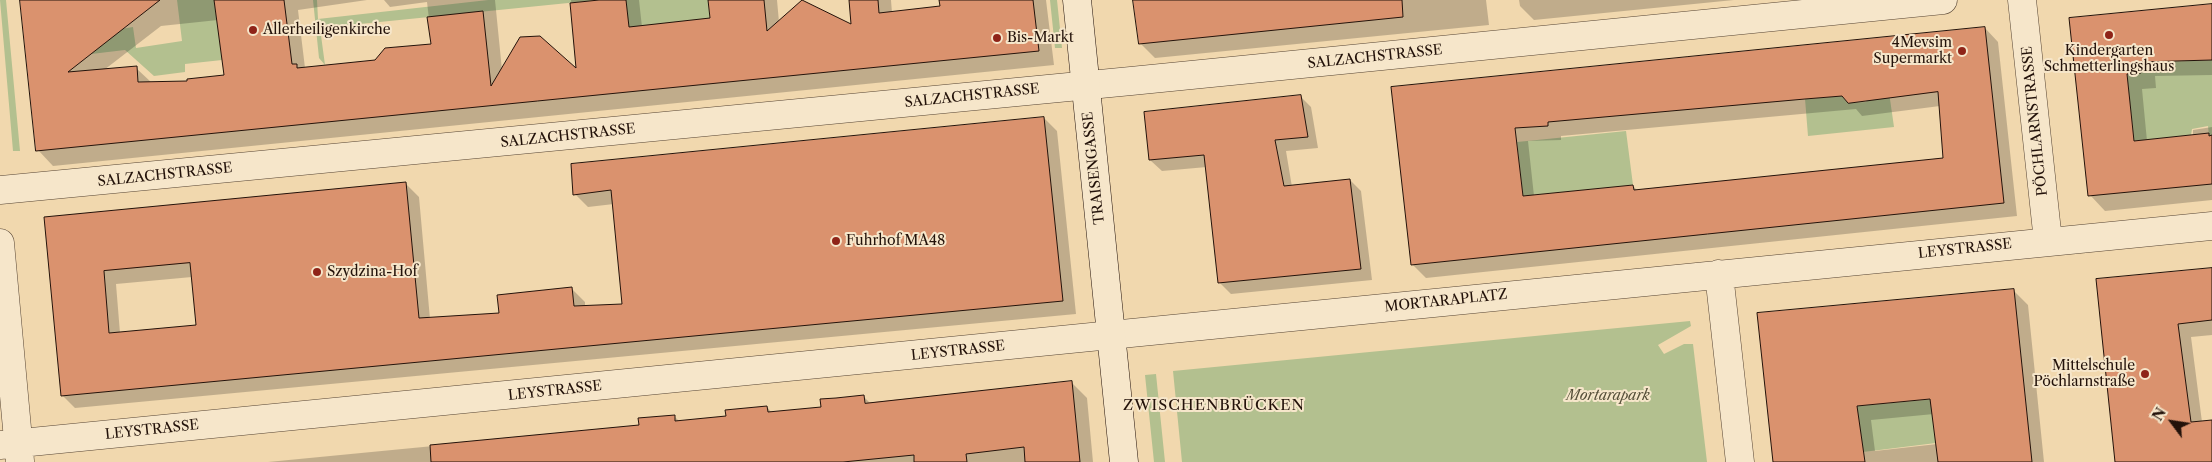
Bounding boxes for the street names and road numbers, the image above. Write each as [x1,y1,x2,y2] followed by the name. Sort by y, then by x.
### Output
[1307,42,1443,72] street label: SALZACHSTRASSE
[2019,45,2051,197] street label: PÖCHLARNSTRASSE
[904,81,1040,111] street label: SALZACHSTRASSE
[1080,111,1108,225] street label: TRAISENGASSE
[500,121,636,151] street label: SALZACHSTRASSE
[97,160,233,190] street label: SALZACHSTRASSE
[1917,236,2013,262] street label: LEYSTRASSE
[1384,286,1508,316] street label: MORTARAPLATZ
[910,338,1006,364] street label: LEYSTRASSE
[507,378,603,404] street label: LEYSTRASSE
[104,417,200,443] street label: LEYSTRASSE

